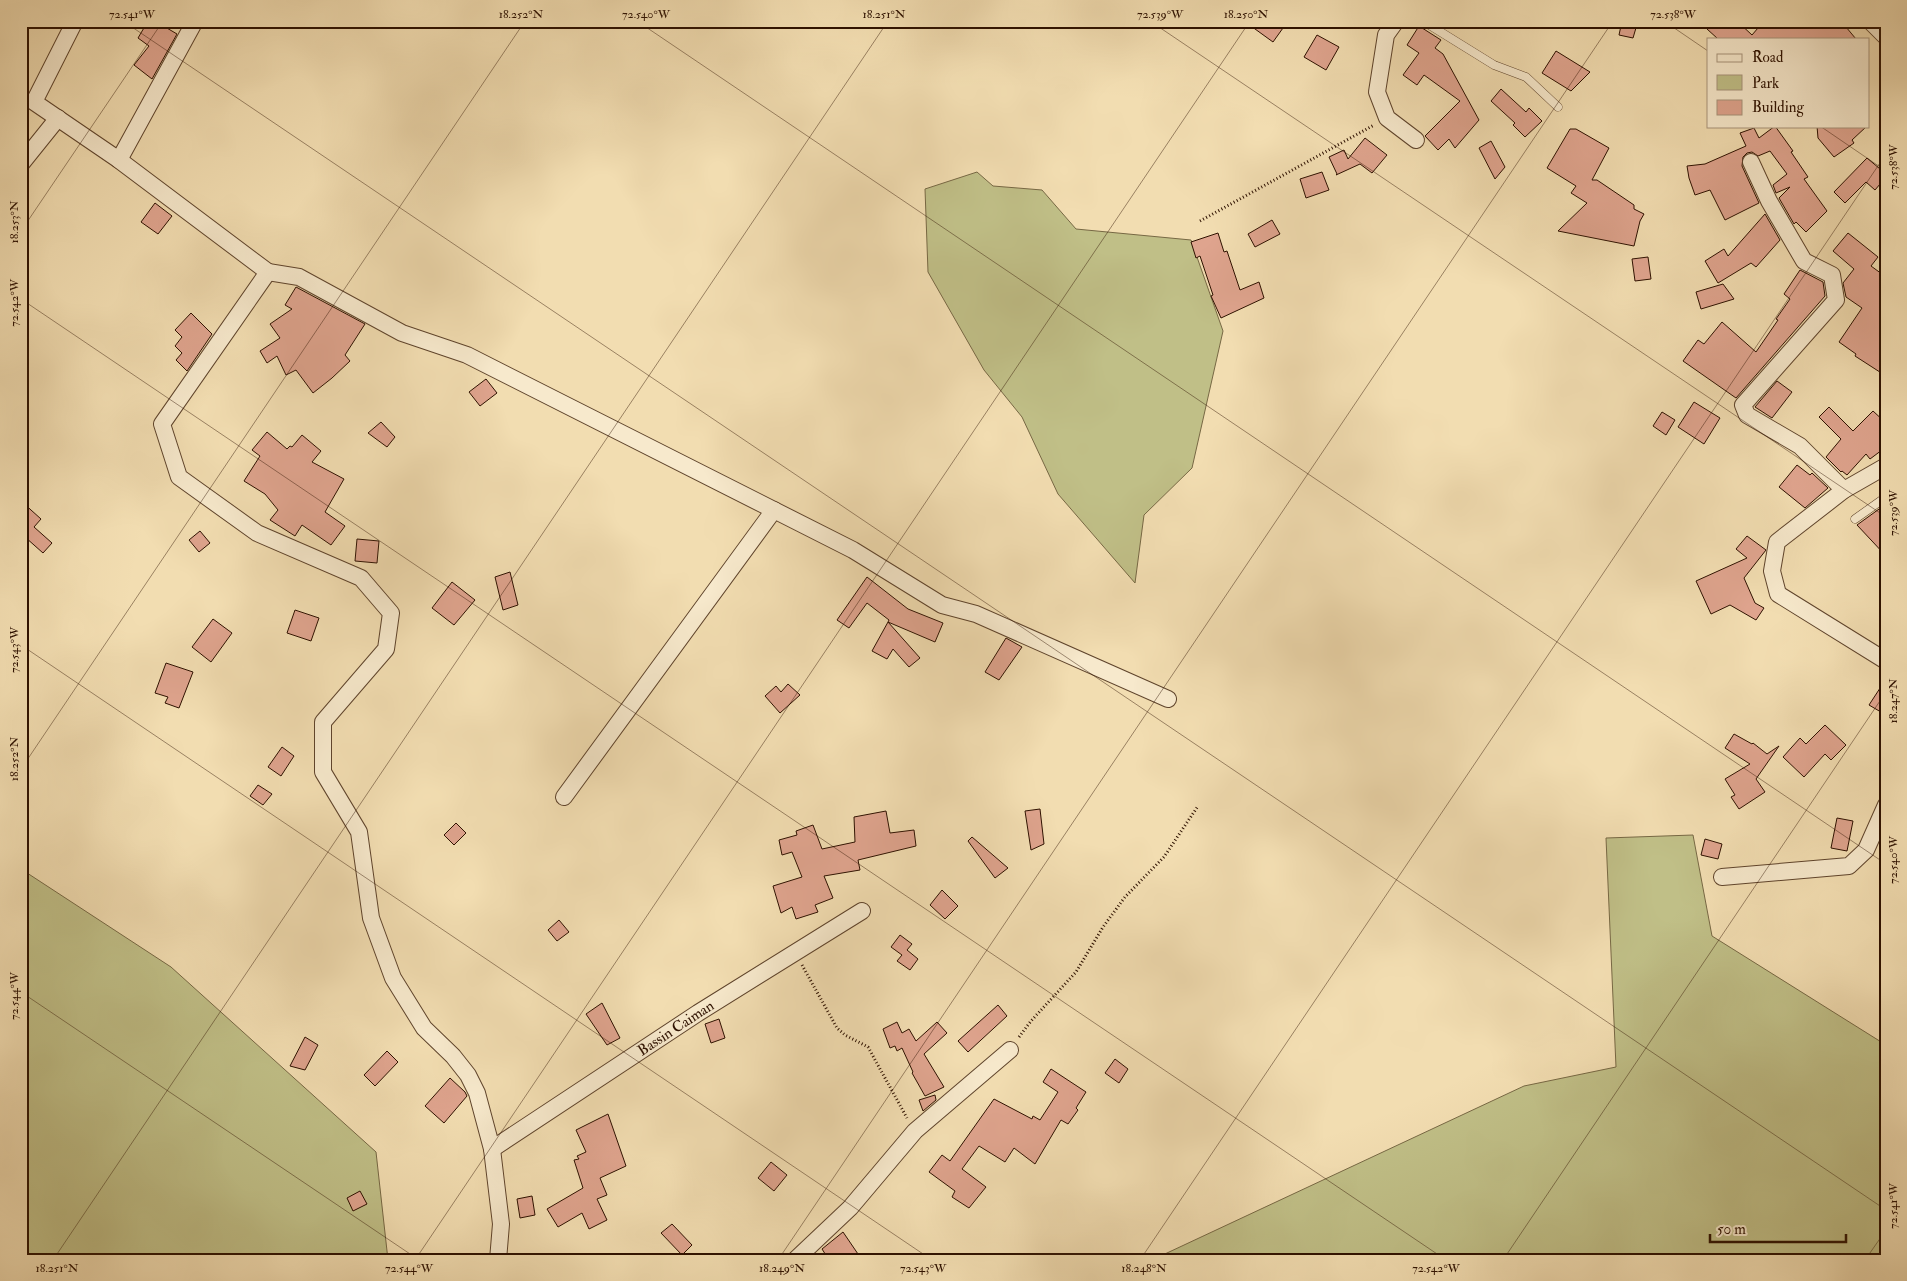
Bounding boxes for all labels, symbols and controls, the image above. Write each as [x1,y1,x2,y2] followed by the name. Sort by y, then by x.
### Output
[109,7,156,22] text: 72.541°W
[499,7,544,22] text: 18.252°N
[622,7,671,22] text: 72.540°W
[863,7,906,22] text: 18.251°N
[1137,7,1184,22] text: 72.539°W
[1224,7,1269,22] text: 18.250°N
[1650,7,1697,22] text: 72.538°W
[1707,38,1870,128] legend
[1752,48,1784,67] text: Road
[1752,74,1779,93] text: Park
[1752,98,1804,117] text: Building
[1886,143,1901,190] text: 72.538°W
[7,200,22,244] text: 18.253°N
[7,278,22,327] text: 72.542°W
[1886,489,1901,536] text: 72.539°W
[7,626,22,673] text: 72.543°W
[1886,678,1901,724] text: 18.247°N
[7,736,22,781] text: 18.252°N
[1886,835,1901,884] text: 72.540°W
[7,971,22,1020] text: 72.544°W
[634,996,718,1060] street label: Bassin Caiman
[1886,1182,1901,1229] text: 72.541°W
[1710,1211,1846,1243] scale bar
[1717,1220,1746,1239] text: 50 m
[36,1261,79,1276] text: 18.251°N
[385,1261,434,1276] text: 72.544°W
[759,1261,805,1276] text: 18.249°N
[900,1261,947,1276] text: 72.543°W
[1121,1261,1167,1276] text: 18.248°N
[1412,1261,1461,1276] text: 72.542°W

